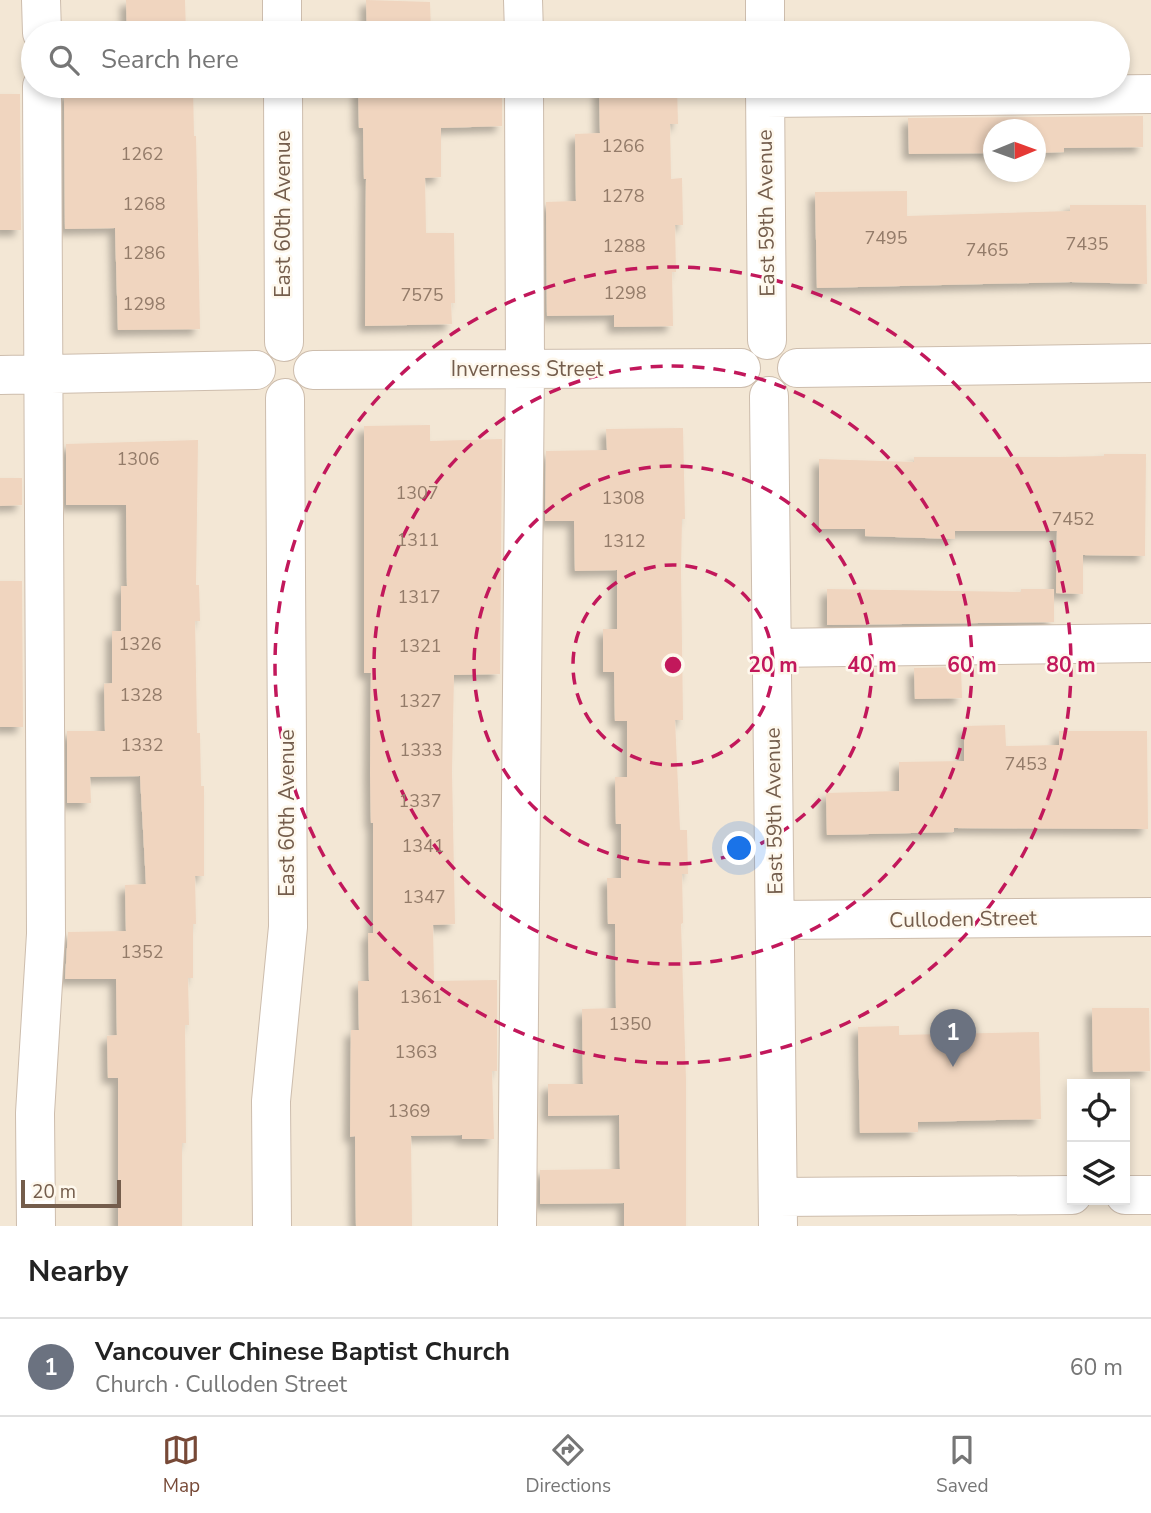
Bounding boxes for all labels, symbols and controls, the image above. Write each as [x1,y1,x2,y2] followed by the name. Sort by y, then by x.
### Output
[21,21,1130,98] search box
[45,41,83,79] icon: search
[101,42,239,77] text: Search here
[983,119,1046,182] north arrow
[751,129,781,297] street label: East 59th Avenue
[269,130,297,298] street label: East 60th Avenue
[601,134,645,158] house number: 1266
[120,142,164,166] house number: 1262
[601,184,645,208] house number: 1278
[122,192,166,216] house number: 1268
[864,226,908,250] house number: 7495
[1065,232,1109,256] house number: 7435
[602,234,646,258] house number: 1288
[965,238,1009,262] house number: 7465
[122,241,166,265] house number: 1286
[603,281,647,305] house number: 1298
[400,283,444,307] house number: 7575
[122,292,166,316] house number: 1298
[451,355,604,383] street label: Inverness Street
[116,447,160,471] house number: 1306
[395,481,439,505] house number: 1307
[601,486,645,510] house number: 1308
[1051,507,1095,531] house number: 7452
[396,528,440,552] house number: 1311
[602,529,646,553] house number: 1312
[397,585,441,609] house number: 1317
[118,632,162,656] house number: 1326
[398,634,442,658] house number: 1321
[748,651,798,679] text: 20 m
[847,651,897,679] text: 40 m
[947,651,997,679] text: 60 m
[1046,651,1096,679] text: 80 m
[661,653,685,677] centre of rings
[119,683,163,707] house number: 1328
[398,689,442,713] house number: 1327
[759,727,789,895] street label: East 59th Avenue
[273,729,301,897] street label: East 60th Avenue
[120,733,164,757] house number: 1332
[399,738,443,762] house number: 1333
[1004,752,1048,776] house number: 7453
[398,789,442,813] house number: 1337
[722,831,756,865] your location
[401,834,445,858] house number: 1341
[402,885,446,909] house number: 1347
[889,904,1038,934] street label: Culloden Street
[120,940,164,964] house number: 1352
[399,985,443,1009] house number: 1361
[930,1009,976,1067] pin: 1
[608,1012,652,1036] house number: 1350
[394,1040,438,1064] house number: 1363
[1067,1079,1130,1205] map controls
[1067,1079,1130,1142] button: locate
[387,1099,431,1123] house number: 1369
[1067,1142,1130,1205] button: layers
[21,1177,121,1209] scale bar
[32,1179,76,1205] text: 20 m
[28,1251,128,1292] text: Nearby
[95,1334,510,1369] text: Vancouver Chinese Baptist Church
[44,1352,58,1383] text: 1
[1070,1352,1123,1383] text: 60 m
[95,1369,347,1400] text: Church · Culloden Street
[162,1431,200,1499] tab: Map
[525,1431,611,1499] tab: Directions
[936,1431,989,1499] tab: Saved

